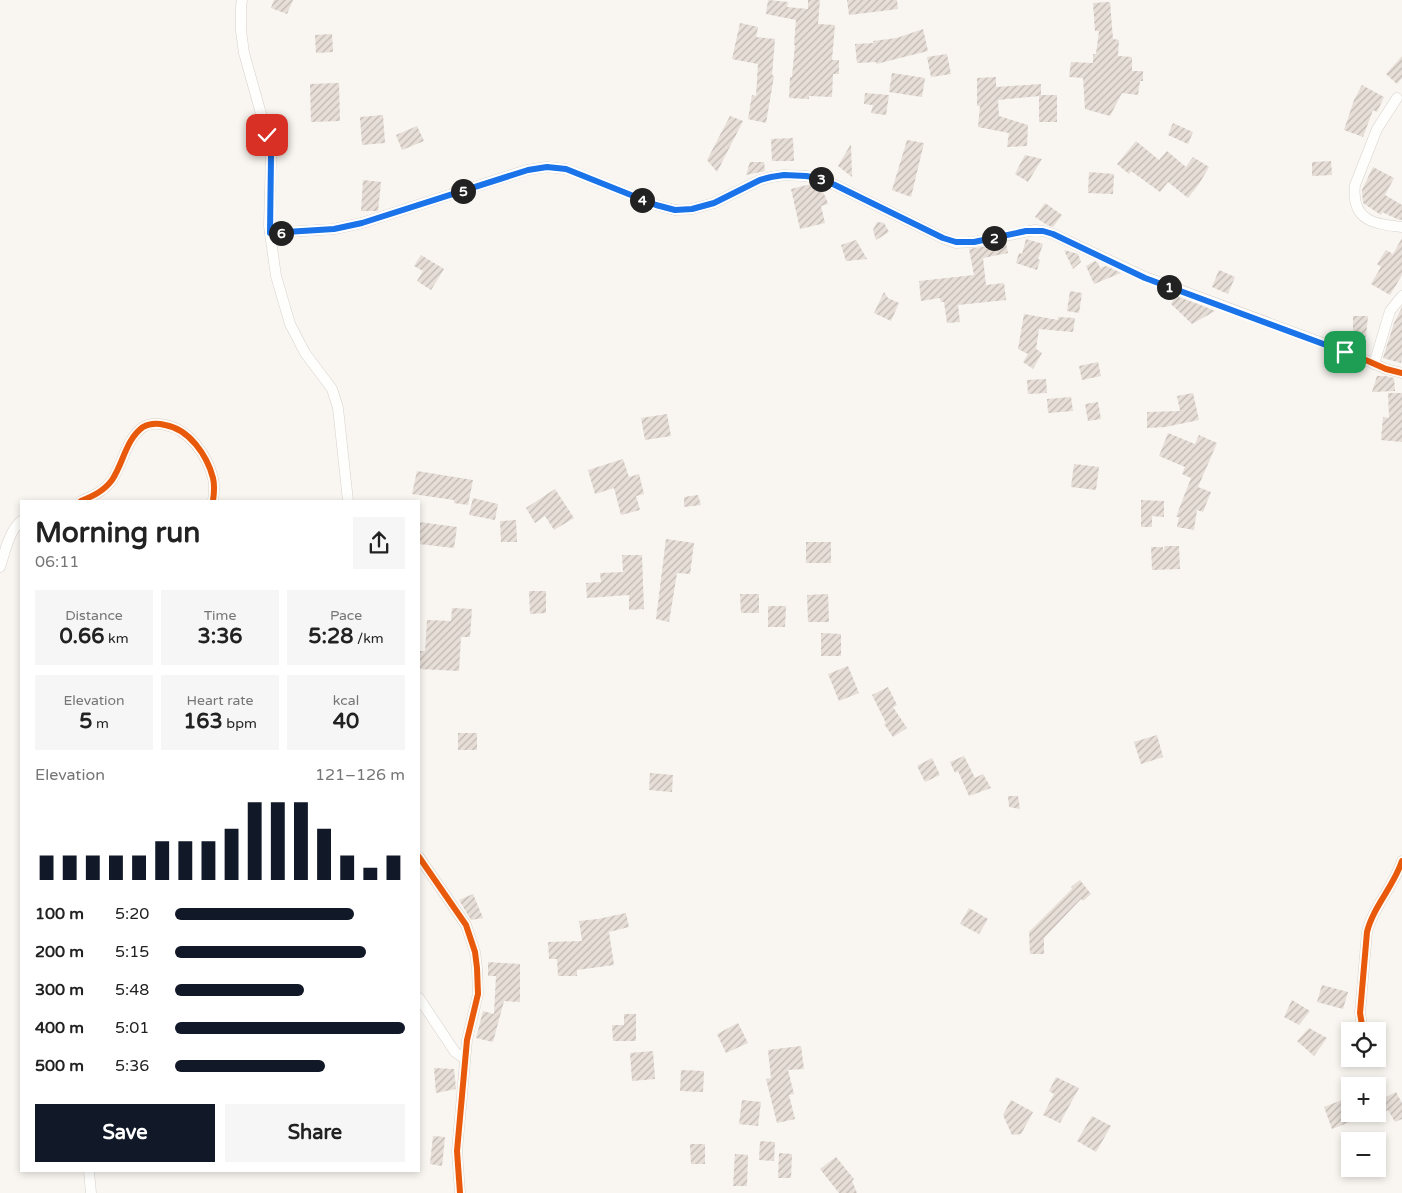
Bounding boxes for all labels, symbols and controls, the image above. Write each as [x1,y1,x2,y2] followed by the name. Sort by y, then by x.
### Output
[246,114,288,156] pin
[253,121,281,149] icon: check
[808,166,834,192] pin: 3
[817,171,826,188] text: 3
[450,178,476,204] pin: 5
[459,183,468,200] text: 5
[630,188,654,212] pin: 4
[638,192,647,209] text: 4
[268,220,294,246] pin: 6
[277,225,286,242] text: 6
[982,226,1006,250] pin: 2
[990,230,999,247] text: 2
[1156,274,1182,300] pin: 1
[1165,279,1174,296] text: 1
[1324,331,1366,373] pin
[1331,338,1359,366] icon: arrive
[35,516,200,550] text: Morning run
[353,517,405,569] button: share
[35,552,79,572] text: 06:11
[65,607,123,624] text: Distance
[204,607,236,624] text: Time
[330,607,362,624] text: Pace
[59,624,104,649] text: 0.66
[197,624,243,649] text: 3:36
[308,624,353,649] text: 5:28
[104,630,129,647] text: km
[353,630,384,647] text: /km
[63,692,125,709] text: Elevation
[187,692,253,709] text: Heart rate
[333,692,359,709] text: kcal
[79,709,92,734] text: 5
[183,709,223,734] text: 163
[333,709,359,734] text: 40
[92,715,109,732] text: m
[223,715,257,732] text: bpm
[35,765,105,785] text: Elevation
[315,765,405,785] text: 121–126 m
[35,904,84,924] text: 100 m
[115,904,149,924] text: 5:20
[35,942,84,962] text: 200 m
[115,942,149,962] text: 5:15
[35,980,84,1000] text: 300 m
[115,980,149,1000] text: 5:48
[35,1018,84,1038] text: 400 m
[115,1018,149,1038] text: 5:01
[1341,1022,1386,1177] map controls
[1341,1022,1386,1067] button: locate
[35,1056,84,1076] text: 500 m
[115,1056,149,1076] text: 5:36
[1341,1077,1386,1122] button: +
[35,1104,215,1162] button: Save
[225,1104,405,1162] button: Share
[1341,1132,1386,1177] button: −

